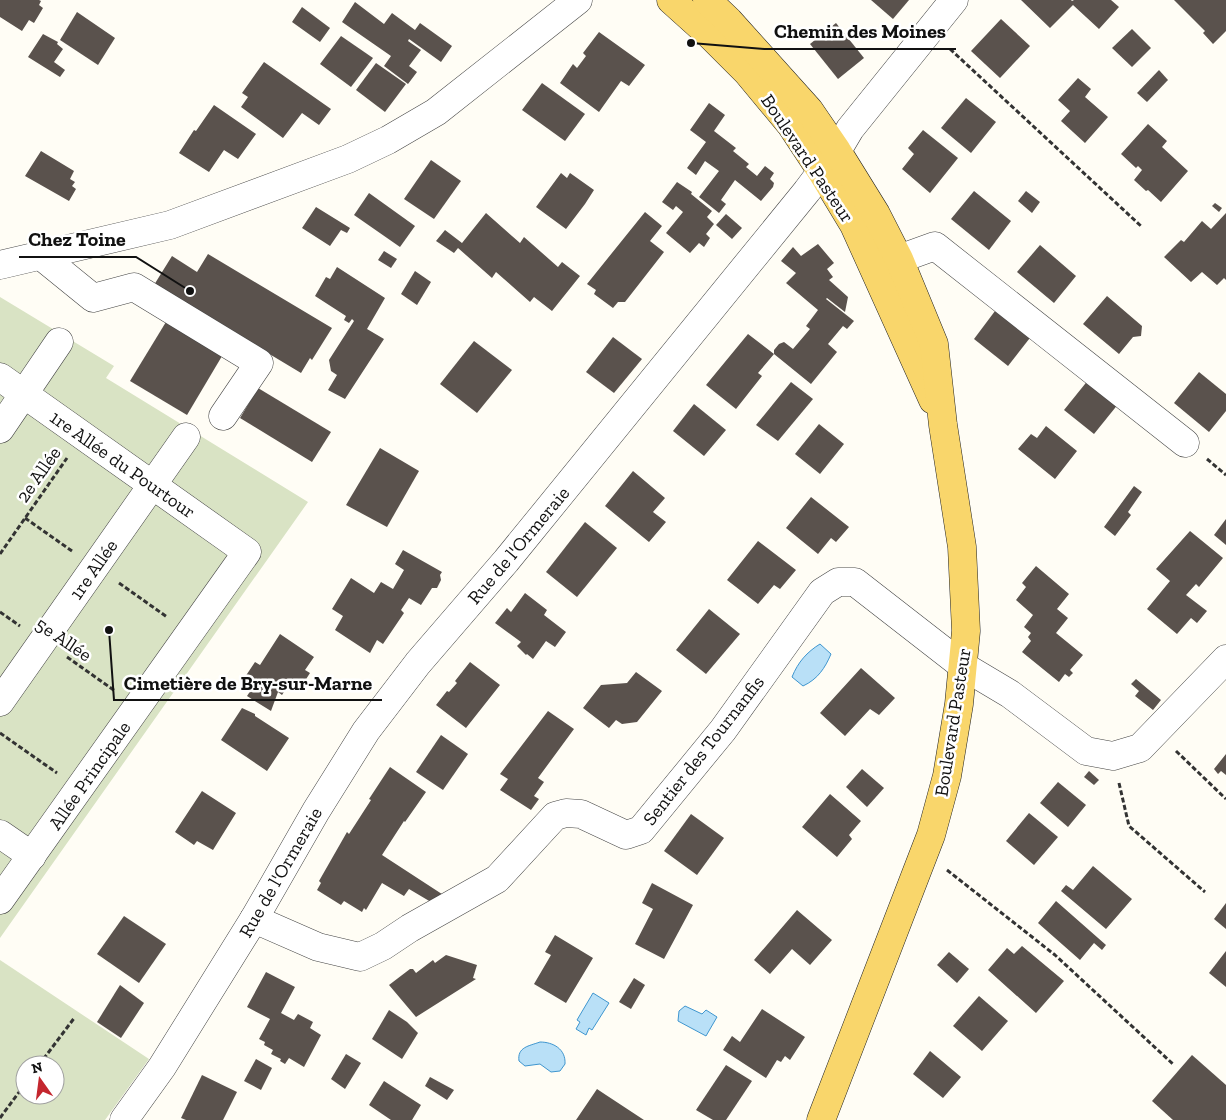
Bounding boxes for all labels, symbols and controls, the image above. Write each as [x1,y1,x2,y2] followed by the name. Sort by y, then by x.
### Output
[764,14,956,49] callout: Chemin des Moines
[774,19,946,43] text: Chemin des Moines
[756,90,859,227] street label: Boulevard Pasteur
[19,222,136,257] callout: Chez Toine
[28,227,126,251] text: Chez Toine
[46,406,200,523] street label: 1re Allée du Pourtour
[11,442,66,507] street label: 2e Allée
[463,482,574,609] street label: Rue de l'Ormeraie
[64,535,122,604] street label: 1re Allée
[31,612,96,667] street label: 5e Allée
[929,646,976,798] street label: Boulevard Pasteur
[114,665,382,700] callout: Cimetière de Bry-sur-Marne
[124,671,373,695] text: Cimetière de Bry-sur-Marne
[638,671,769,830] street label: Sentier des Tournanfis
[43,716,135,834] street label: Allée Principale
[234,803,327,941] street label: Rue de l'Ormeraie
[15,1055,65,1105] north arrow
[30,1058,45,1077] text: N

